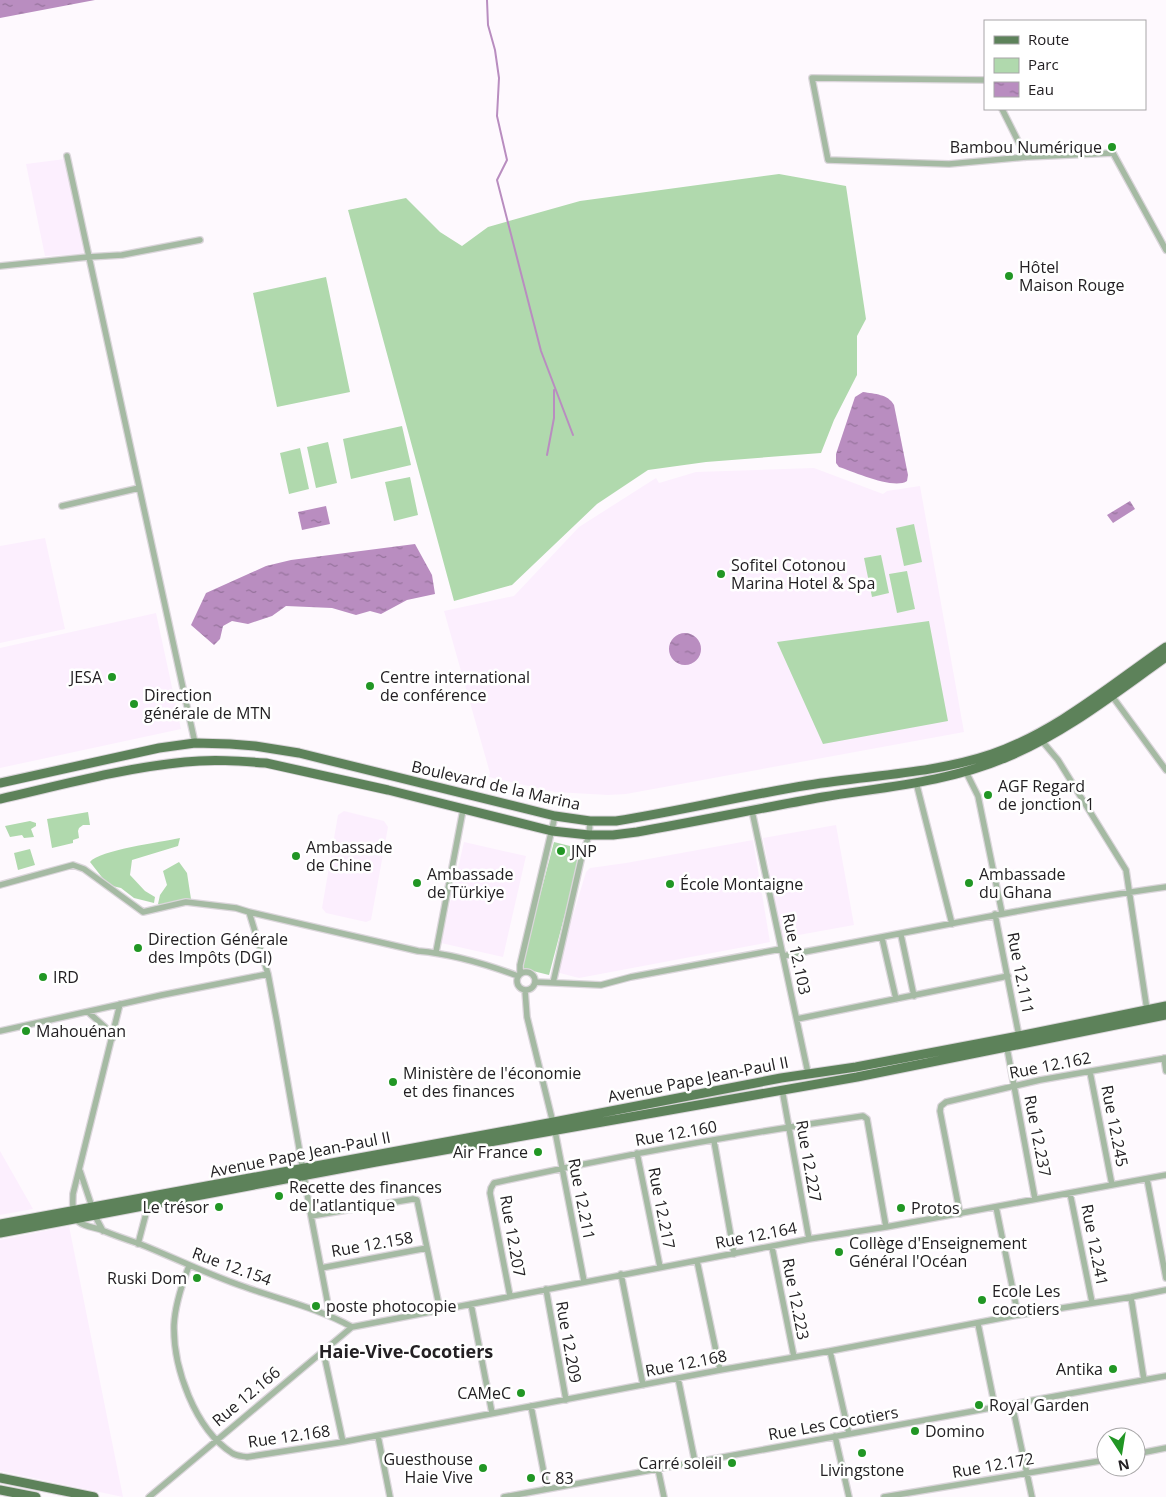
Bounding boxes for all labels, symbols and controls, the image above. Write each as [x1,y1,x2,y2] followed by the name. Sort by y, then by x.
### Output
[984,20,1146,110] legend
[1028,29,1069,49] text: Route
[1028,54,1059,74] text: Parc
[1028,79,1054,99] text: Eau
[950,136,1102,158] place label: Bambou Numérique
[1106,141,1118,153] marker: Bambou Numérique
[1019,256,1125,296] place label: Hôtel Maison Rouge
[1003,270,1015,282] marker: Hôtel Maison Rouge
[731,554,875,594] place label: Sofitel Cotonou Marina Hotel & Spa
[715,568,727,580] marker: Sofitel Cotonou Marina Hotel & Spa
[68,666,103,688] place label: JESA
[380,666,530,706] place label: Centre international de conférence
[106,671,118,683] marker: JESA
[364,680,376,692] marker: Centre international de conférence
[144,684,271,724] place label: Direction générale de MTN
[128,698,140,710] marker: Direction générale de MTN
[409,755,583,815] street label: Boulevard de la Marina
[998,775,1095,815] place label: AGF Regard de jonction 1
[982,789,994,801] marker: AGF Regard de jonction 1
[306,836,393,876] place label: Ambassade de Chine
[569,840,597,862] place label: JNP
[555,845,567,857] marker: JNP
[290,850,302,862] marker: Ambassade de Chine
[427,863,514,903] place label: Ambassade de Türkiye
[979,863,1066,903] place label: Ambassade du Ghana
[680,873,803,895] place label: École Montaigne
[411,877,423,889] marker: Ambassade de Türkiye
[963,877,975,889] marker: Ambassade du Ghana
[664,878,676,890] marker: École Montaigne
[778,911,816,997] street label: Rue 12.103
[148,928,288,968] place label: Direction Générale des Impôts (DGI)
[1002,930,1040,1016] street label: Rue 12.111
[132,942,144,954] marker: Direction Générale des Impôts (DGI)
[53,966,79,988] place label: IRD
[37,971,49,983] marker: IRD
[36,1020,126,1042] place label: Mahouénan
[20,1025,32,1037] marker: Mahouénan
[1007,1046,1093,1084] street label: Rue 12.162
[606,1051,790,1107] street label: Avenue Pape Jean-Paul II
[403,1062,581,1102] place label: Ministère de l'économie et des finances
[387,1076,399,1088] marker: Ministère de l'économie et des finances
[1096,1083,1134,1169] street label: Rue 12.245
[1019,1093,1057,1179] street label: Rue 12.237
[633,1115,719,1151] street label: Rue 12.160
[791,1118,827,1204] street label: Rue 12.227
[208,1126,392,1182] street label: Avenue Pape Jean-Paul II
[453,1141,528,1163] place label: Air France
[532,1146,544,1158] marker: Air France
[563,1156,601,1242] street label: Rue 12.211
[643,1165,681,1251] street label: Rue 12.217
[289,1176,442,1216] place label: Recette des finances de l'atlantique
[273,1190,285,1202] marker: Recette des finances de l'atlantique
[495,1193,531,1279] street label: Rue 12.207
[142,1196,209,1218] place label: Le trésor
[911,1197,960,1219] place label: Protos
[213,1201,225,1213] marker: Le trésor
[895,1202,907,1214] marker: Protos
[1076,1202,1114,1288] street label: Rue 12.241
[713,1216,799,1254] street label: Rue 12.164
[329,1226,415,1262] street label: Rue 12.158
[849,1232,1027,1272] place label: Collège d'Enseignement Général l'Océan
[189,1242,275,1290] street label: Rue 12.154
[833,1246,845,1258] marker: Collège d'Enseignement Général l'Océan
[777,1256,815,1342] street label: Rue 12.223
[107,1267,187,1289] place label: Ruski Dom
[191,1272,203,1284] marker: Ruski Dom
[992,1280,1060,1320] place label: Ecole Les cocotiers
[976,1294,988,1306] marker: Ecole Les cocotiers
[326,1295,457,1317] place label: poste photocopie
[551,1299,587,1385] street label: Rue 12.209
[310,1300,322,1312] marker: poste photocopie
[319,1339,493,1363] district label: Haie-Vive-Cocotiers
[643,1344,729,1382] street label: Rue 12.168
[1056,1358,1103,1380] place label: Antika
[207,1361,285,1431] street label: Rue 12.166
[1107,1363,1119,1375] marker: Antika
[457,1382,511,1404] place label: CAMeC
[515,1387,527,1399] marker: CAMeC
[989,1394,1089,1416] place label: Royal Garden
[973,1399,985,1411] marker: Royal Garden
[766,1401,900,1445] street label: Rue Les Cocotiers
[246,1419,332,1453] street label: Rue 12.168
[925,1420,985,1442] place label: Domino
[909,1425,921,1437] marker: Domino
[1096,1427,1146,1477] north arrow
[856,1447,868,1459] marker: Livingstone
[950,1447,1036,1483] street label: Rue 12.172
[383,1448,473,1488] place label: Guesthouse Haie Vive
[638,1452,722,1474] place label: Carré soleil
[1116,1455,1131,1476] text: N
[726,1457,738,1469] marker: Carré soleil
[820,1459,904,1481] place label: Livingstone
[477,1462,489,1474] marker: Guesthouse Haie Vive
[541,1467,574,1489] place label: C 83
[525,1472,537,1484] marker: C 83

